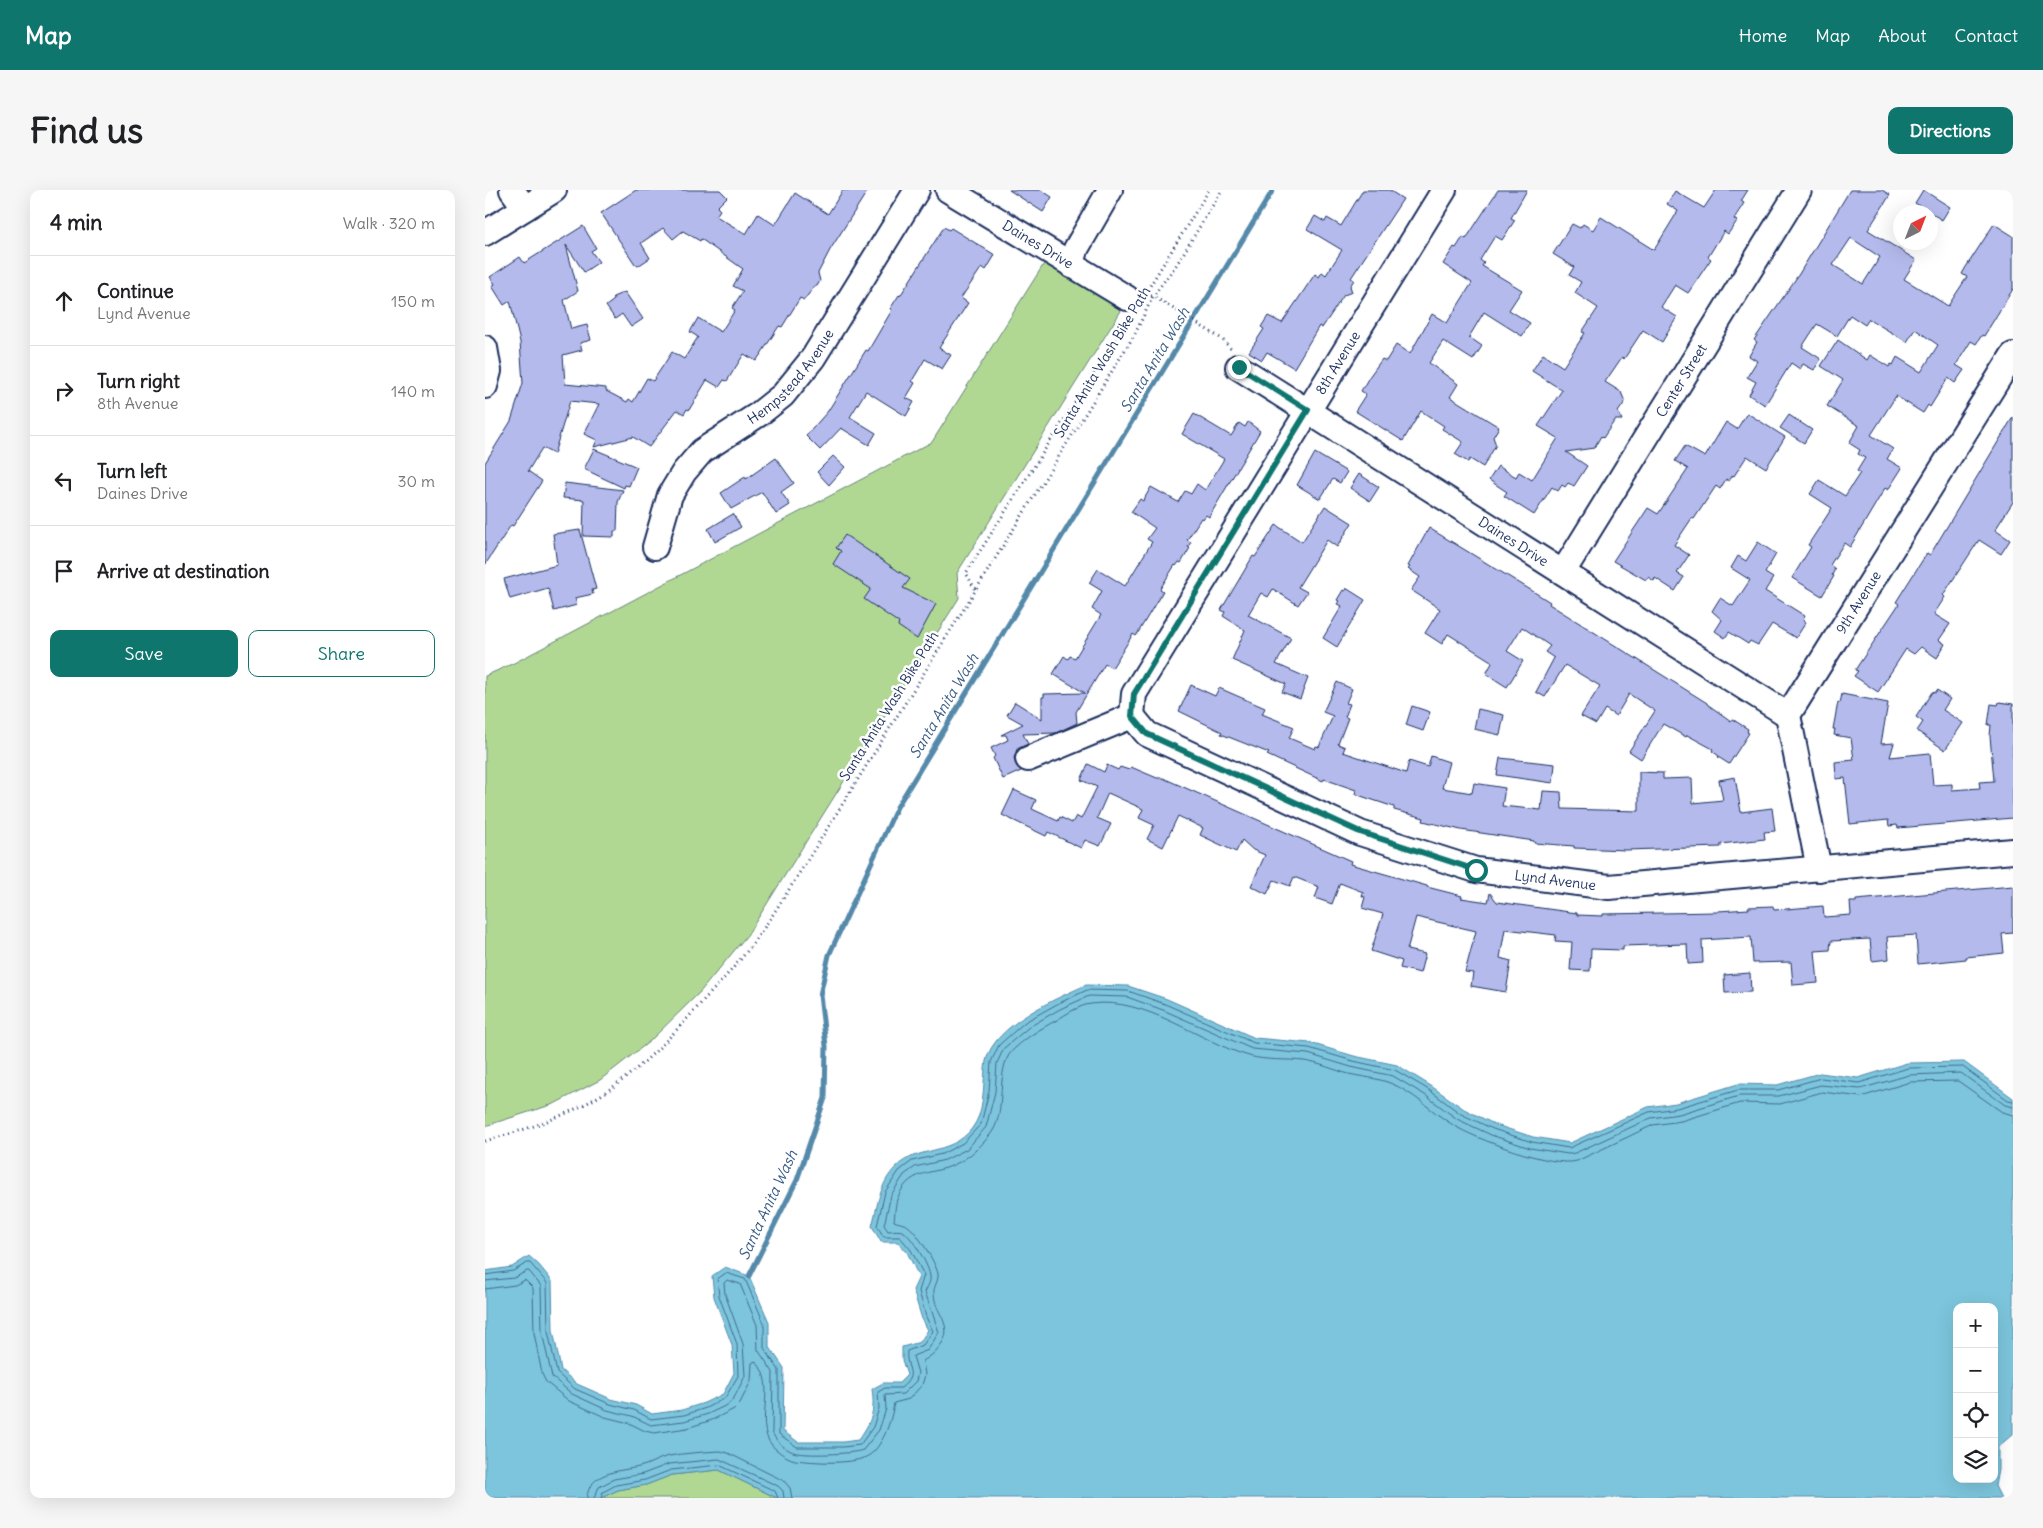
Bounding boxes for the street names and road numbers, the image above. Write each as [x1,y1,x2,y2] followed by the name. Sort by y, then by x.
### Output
[999,216,1077,273] street label: Daines Drive
[1050,283,1154,441] street label: Santa Anita Wash Bike Path
[744,326,838,428] street label: Hempstead Avenue
[1311,328,1364,398] street label: 8th Avenue
[1652,340,1711,421] street label: Center Street
[1475,512,1552,570] street label: Daines Drive
[1832,567,1885,637] street label: 9th Avenue
[836,628,942,784] street label: Santa Anita Wash Bike Path
[1513,866,1597,894] street label: Lynd Avenue

